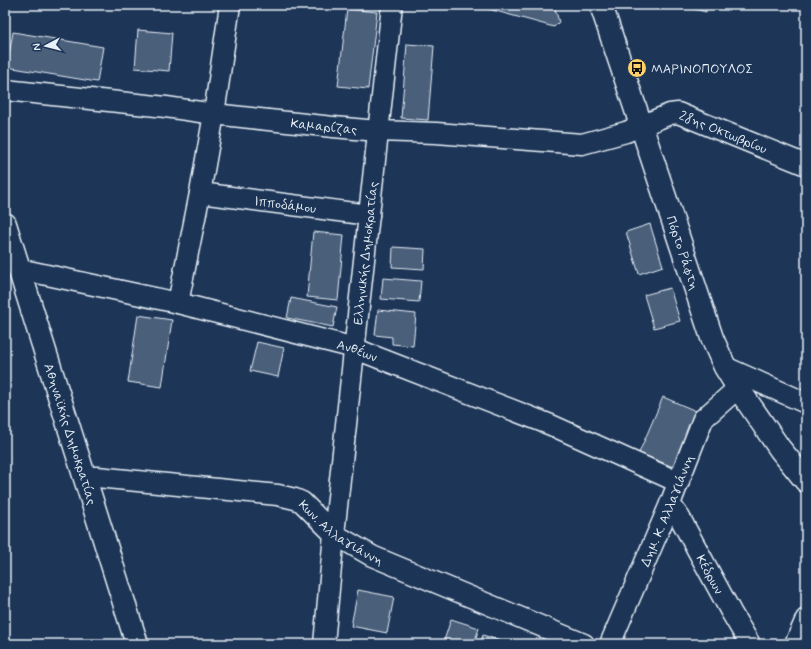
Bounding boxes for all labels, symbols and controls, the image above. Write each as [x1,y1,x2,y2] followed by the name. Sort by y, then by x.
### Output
[26,26,66,66] north arrow
[30,43,44,52] text: N
[626,57,648,79] bus stop icon: ΜΑΡΙΝΟΠΟΥΛΟΣ
[651,61,753,78] place label: ΜΑΡΙΝΟΠΟΥΛΟΣ
[676,107,769,158] street label: 28ης Οκτωβρίου
[290,115,358,139] street label: Καμαρίζας
[350,180,383,326] street label: Ελληνικής Δημοκρατίας
[253,193,317,218] street label: Ιπποδάμου
[662,214,702,292] street label: Πόρτο Ράφτη
[335,337,380,367] street label: Ανθέων
[39,361,100,507] street label: Αθηναϊκής Δημοκρατίας
[637,453,698,569] street label: Δημ. Κ. Αλλαγιάννη
[295,497,385,570] street label: Κων. Αλλαγιάννη
[692,552,727,598] street label: Κέδρων

